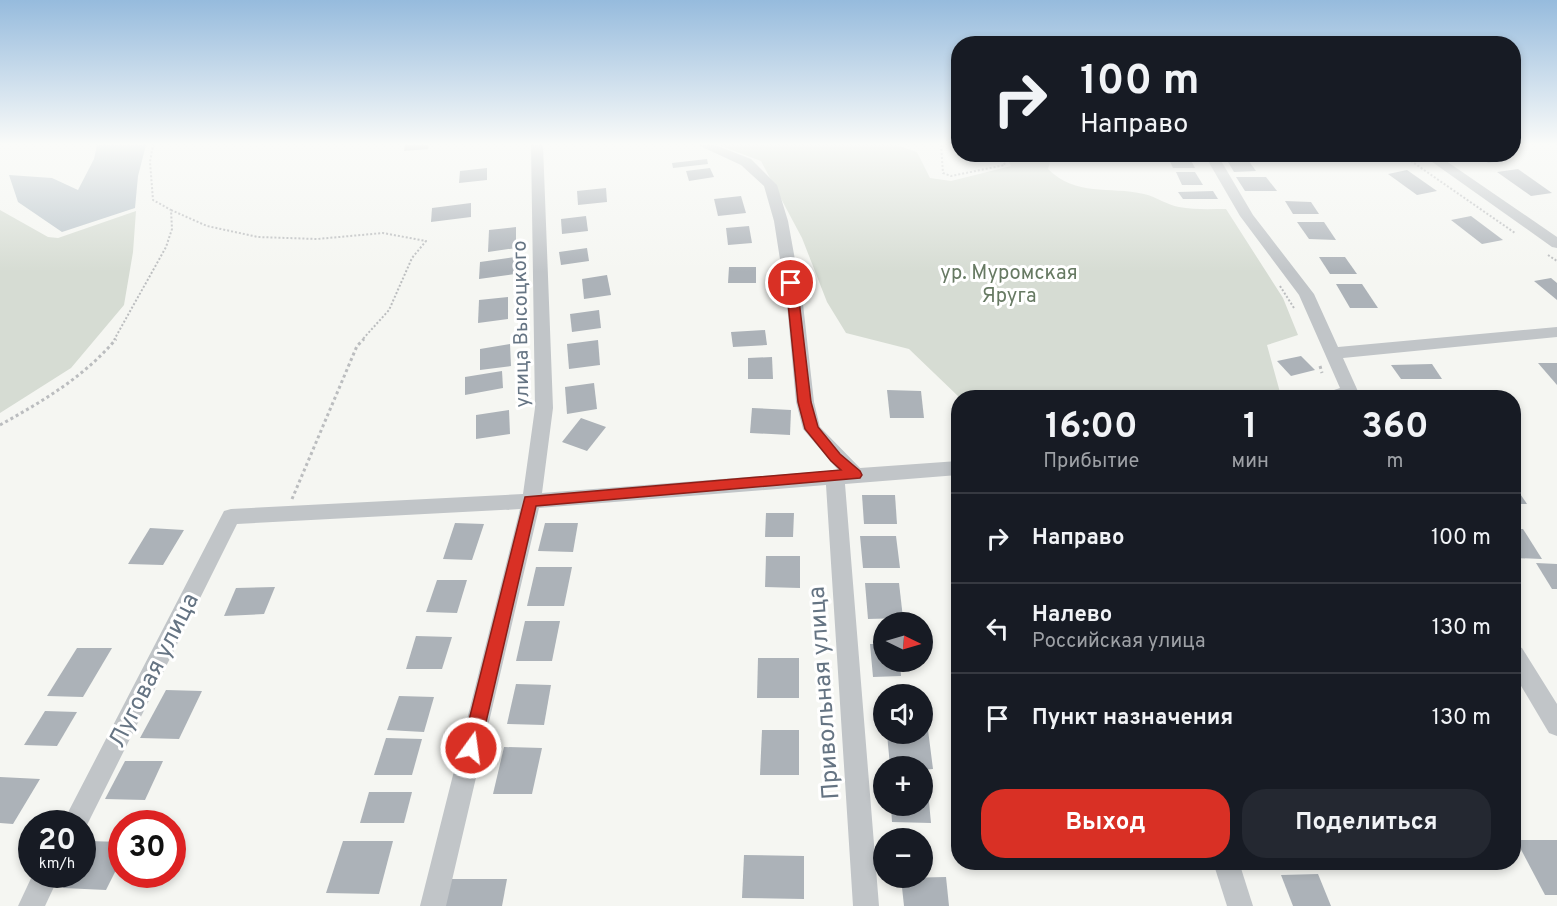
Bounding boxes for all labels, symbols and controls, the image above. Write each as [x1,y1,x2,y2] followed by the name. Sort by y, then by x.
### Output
[1080,56,1199,109] text: 100 m
[981,60,1059,138] icon: right
[1080,108,1188,142] text: Направо
[508,240,536,408] street label: улица Высоцкого
[765,257,816,308] pin
[940,261,1078,310] park label: ур. Муромская Яруга
[774,266,807,299] icon: arrive
[1045,405,1138,451] text: 16:00
[1243,405,1257,451] text: 1
[1361,405,1429,451] text: 360
[1043,449,1139,475] text: Прибытие
[1232,449,1269,475] text: мин
[1386,449,1403,475] text: m
[981,522,1014,555] icon: right
[1032,525,1124,552] text: Направо
[1431,525,1491,552] text: 100 m
[803,585,847,801] street label: Привольная улица
[103,589,207,753] street label: Луговая улица
[1032,602,1112,629] text: Налево
[873,612,933,672] north arrow
[873,612,933,888] map controls
[981,612,1014,645] icon: left
[1432,615,1491,642] text: 130 m
[1032,629,1205,655] text: Российская улица
[873,684,933,744] button: sound
[981,702,1014,735] icon: arrive
[1032,705,1233,732] text: Пункт назначения
[1432,705,1491,732] text: 130 m
[439,716,503,780] position arrow
[873,756,933,816] button: +
[981,789,1230,858] button: Выход
[1242,789,1491,858] button: Поделиться
[108,810,186,888] speed limit sign: 30
[38,823,76,860] text: 20
[873,828,933,888] button: −
[39,855,75,874] text: km/h

